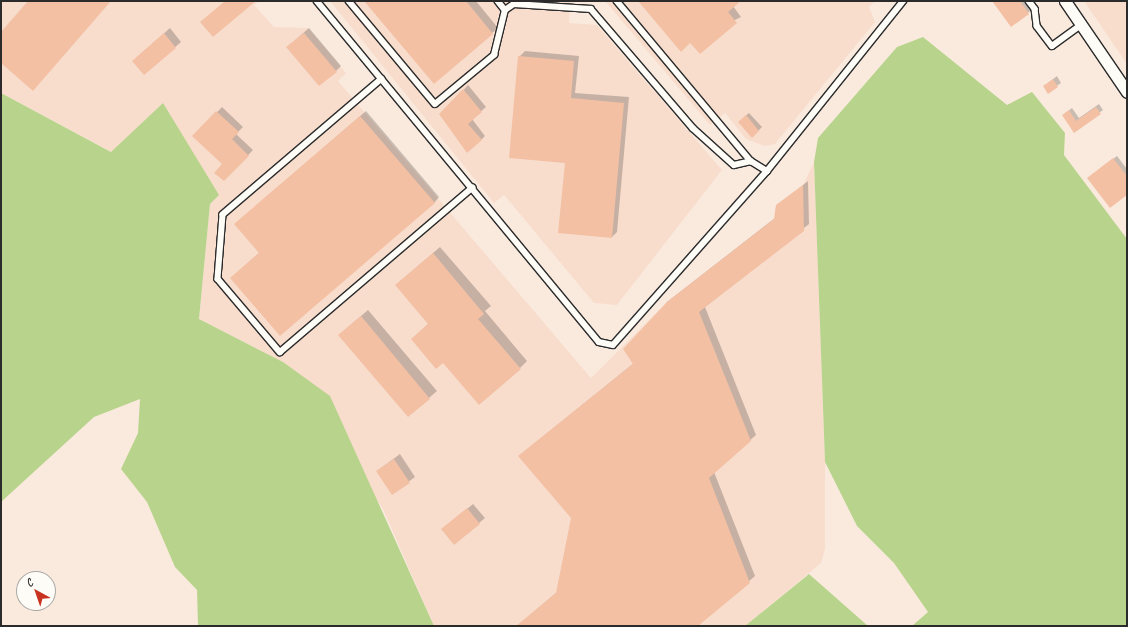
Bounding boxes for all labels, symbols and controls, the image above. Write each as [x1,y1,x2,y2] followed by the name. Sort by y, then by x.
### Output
[16,571,56,611] north arrow
[22,575,35,590] text: С

